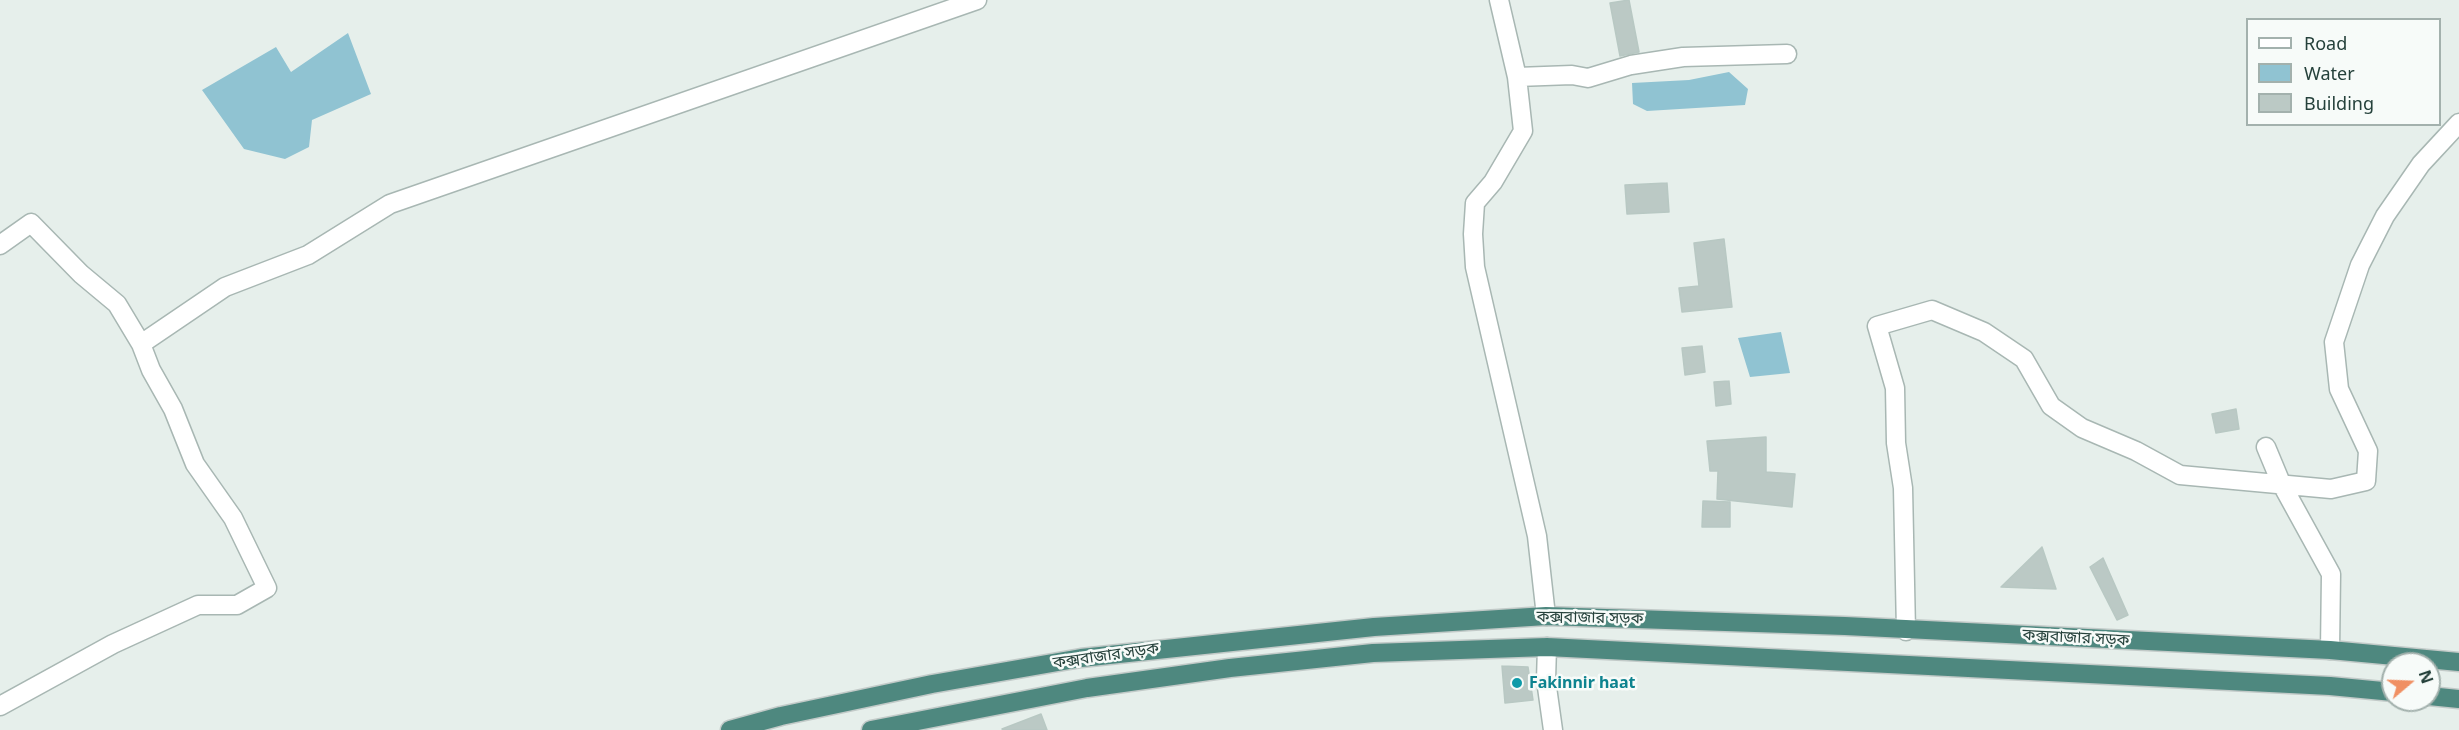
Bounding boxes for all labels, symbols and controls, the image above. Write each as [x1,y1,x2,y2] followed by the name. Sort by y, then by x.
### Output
[2246,18,2441,126] legend
[2304,31,2347,55] text: Road
[2304,61,2355,85] text: Water
[2304,91,2374,115] text: Building
[1536,607,1644,629] street label: কক্সবাজার সড়ক
[2022,626,2130,650] street label: কক্সবাজার সড়ক
[1052,639,1160,673] street label: কক্সবাজার সড়ক
[2381,652,2441,712] north arrow
[2414,667,2439,687] text: N
[1529,673,1635,693] place label: Fakinnir haat
[1510,676,1524,690] marker: Fakinnir haat

